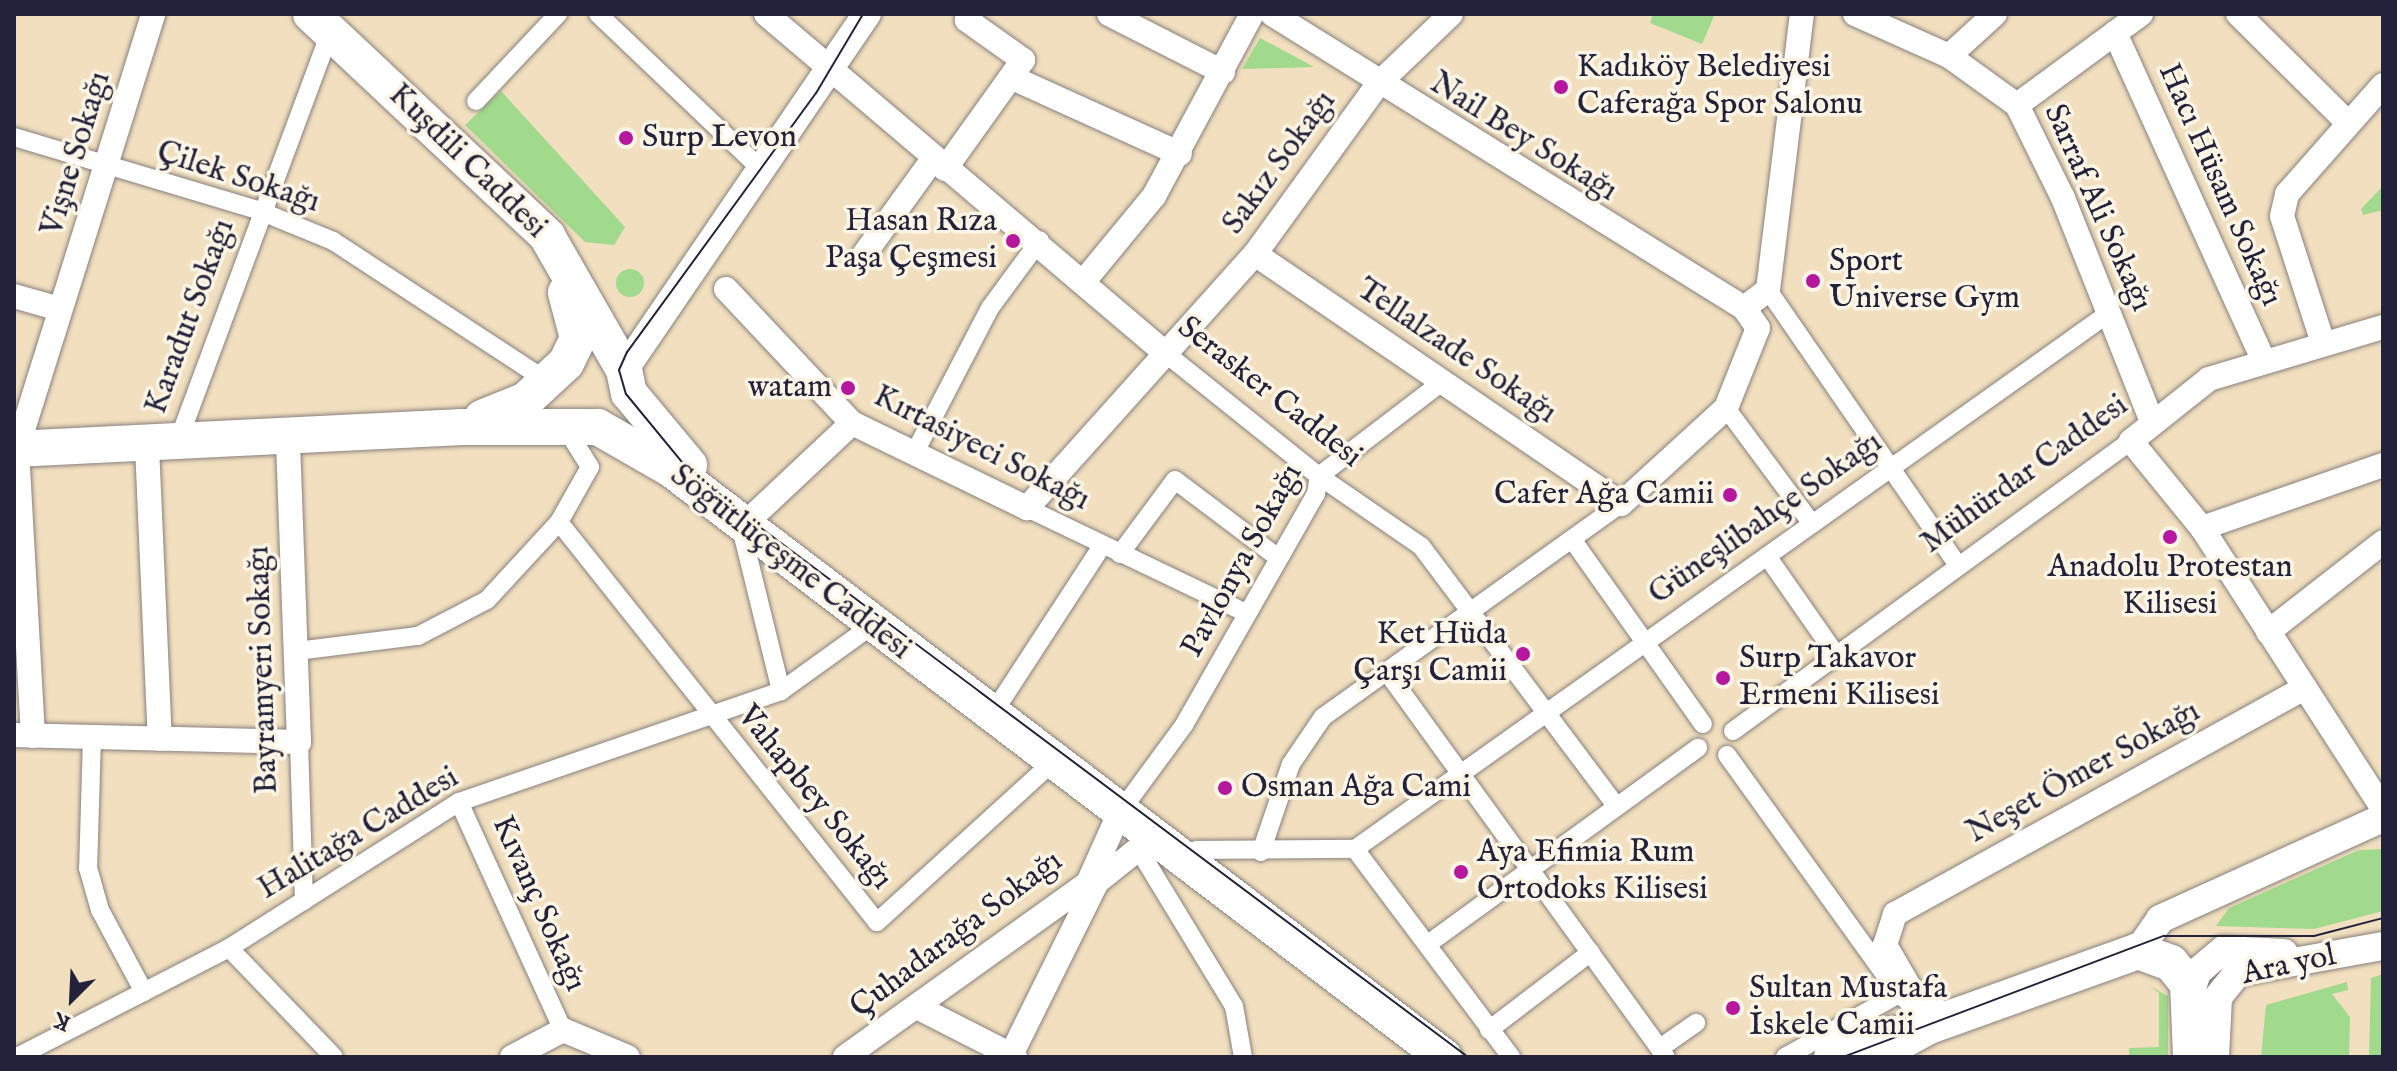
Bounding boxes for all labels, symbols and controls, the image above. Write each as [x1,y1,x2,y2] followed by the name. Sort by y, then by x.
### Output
[1577,50,1863,125] place label: Kadıköy Belediyesi Caferağa Spor Salonu
[2148,58,2290,312] street label: Hacı Hüsam Sokağı
[1422,65,1624,211] street label: Nail Bey Sokağı
[34,67,120,241] street label: Vişne Sokağı
[380,77,554,247] street label: Kuşdili Caddesi
[1552,78,1570,96] marker: Kadıköy Belediyesi Caferağa Spor Salonu
[1215,84,1345,242] street label: Sakız Sokağı
[2034,99,2160,317] street label: Sarraf Ali Sokağı
[642,119,797,157] place label: Surp Levon
[617,129,635,147] marker: Surp Levon
[152,134,324,222] street label: Çilek Sokağı
[825,204,997,279] place label: Hasan Rıza Paşa Çeşmesi
[138,214,244,420] street label: Karadut Sokağı
[1004,232,1022,250] marker: Hasan Rıza Paşa Çeşmesi
[1829,244,2020,319] place label: Sport Universe Gym
[1349,271,1563,433] street label: Tellalzade Sokağı
[1804,272,1822,290] marker: Sport Universe Gym
[1169,309,1369,477] street label: Serasker Caddesi
[748,369,832,407] place label: watam
[866,378,1096,520] street label: Kırtasiyeci Sokağı
[839,379,857,397] marker: watam
[1914,387,2136,563] street label: Mühürdar Caddesi
[1642,424,1890,614] street label: Güneşlibahçe Sokağı
[662,457,918,669] street label: Söğütlüçeşme Caddesi
[1174,458,1312,664] street label: Pavlonya Sokağı
[1494,476,1714,514] place label: Cafer Ağa Camii
[1721,486,1739,504] marker: Cafer Ağa Camii
[2161,528,2179,546] marker: Anadolu Protestan Kilisesi
[240,545,288,795] street label: Bayramyeri Sokağı
[2047,550,2293,625] place label: Anadolu Protestan Kilisesi
[1353,617,1507,692] place label: Ket Hüda Çarşı Camii
[1739,641,1940,716] place label: Surp Takavor Ermeni Kilisesi
[1514,645,1532,663] marker: Ket Hüda Çarşı Camii
[1714,669,1732,687] marker: Surp Takavor Ermeni Kilisesi
[1961,693,2207,853] street label: Neşet Ömer Sokağı
[728,698,900,898] street label: Vahapbey Sokağı
[252,759,466,909] street label: Halitağa Caddesi
[1241,769,1471,807] place label: Osman Ağa Cami
[1216,779,1234,797] marker: Osman Ağa Cami
[482,810,594,998] street label: Kıvanç Sokağı
[1477,835,1708,910] place label: Aya Efimia Rum Ortodoks Kilisesi
[843,843,1071,1027] street label: Çuhadarağa Sokağı
[1452,863,1470,881] marker: Aya Efimia Rum Ortodoks Kilisesi
[2238,937,2340,995] street label: Ara yol
[32,959,112,1039] north arrow
[1749,971,1947,1046] place label: Sultan Mustafa İskele Camii
[1724,999,1742,1017] marker: Sultan Mustafa İskele Camii
[49,1005,75,1037] text: K

